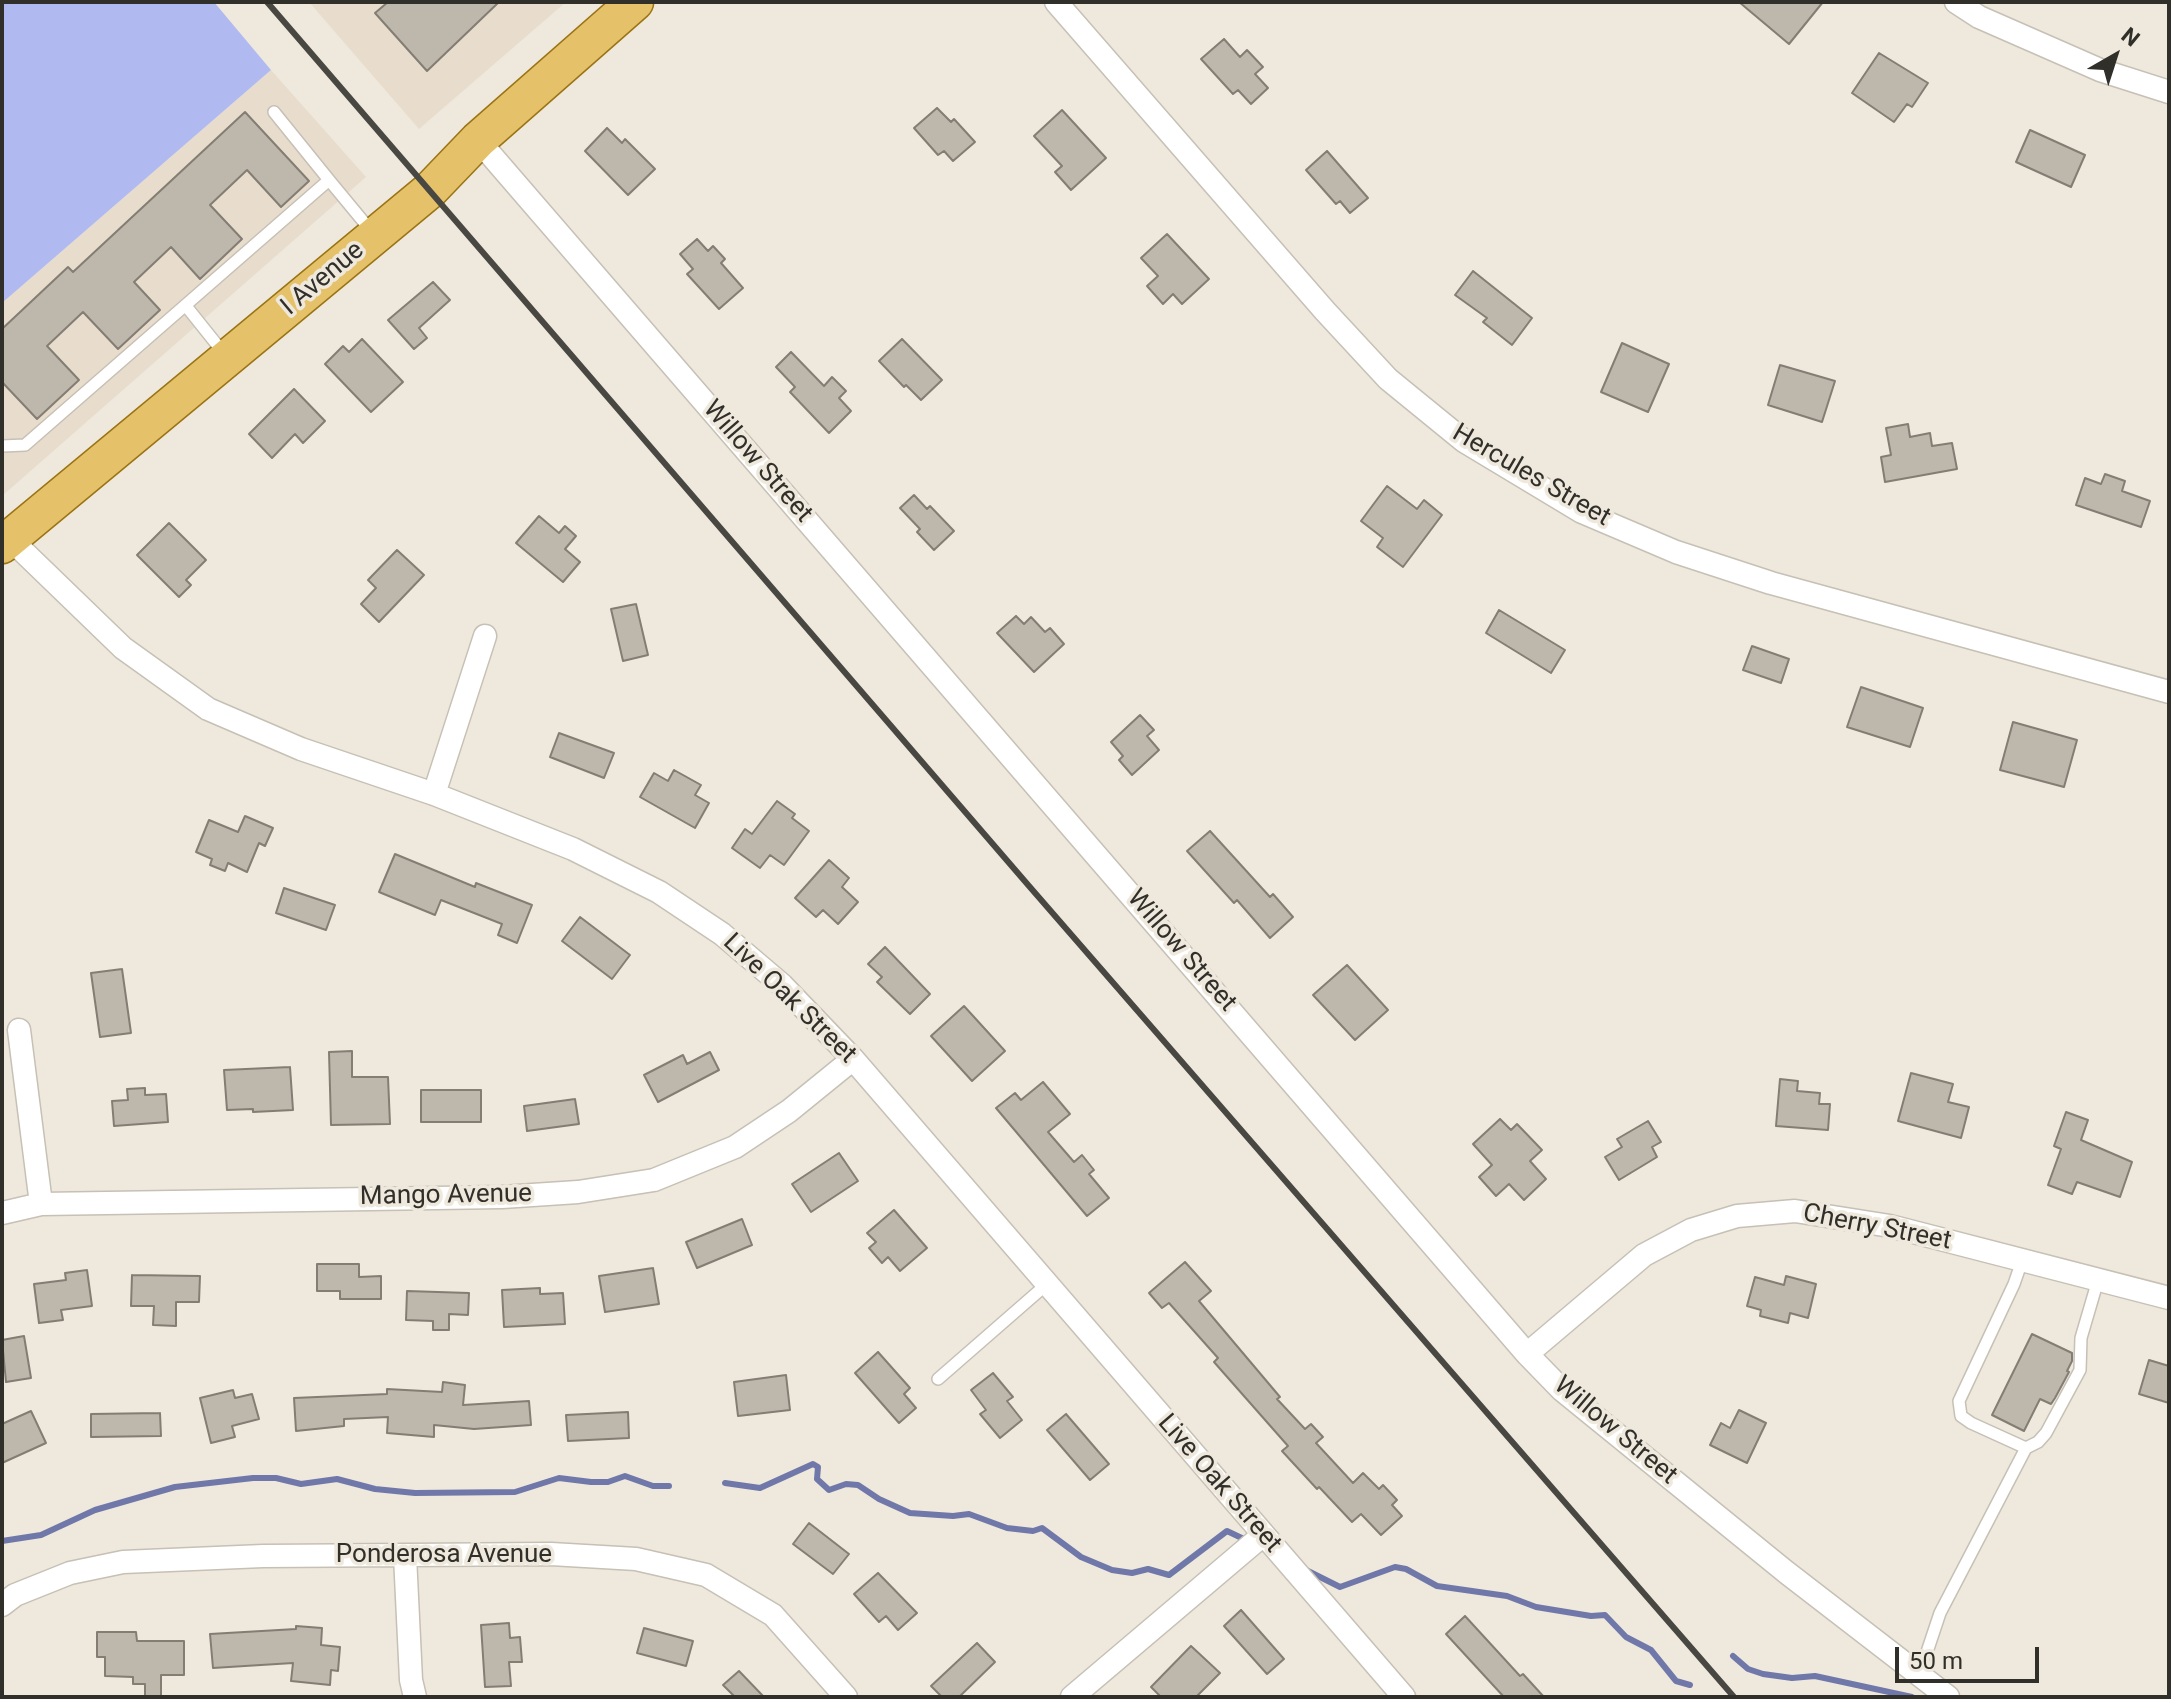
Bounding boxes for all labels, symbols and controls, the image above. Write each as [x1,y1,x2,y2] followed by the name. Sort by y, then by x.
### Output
[2075,16,2155,96] north arrow
[2117,22,2144,52] text: N
[275,235,371,323] street label: I Avenue
[696,395,818,529] street label: Willow Street
[1446,418,1616,534] street label: Hercules Street
[1120,884,1242,1018] street label: Willow Street
[716,928,862,1070] street label: Live Oak Street
[360,1179,532,1213] street label: Mango Avenue
[1800,1198,1954,1258] street label: Cherry Street
[1547,1370,1683,1492] street label: Willow Street
[1150,1408,1288,1560] street label: Live Oak Street
[336,1539,552,1571] street label: Ponderosa Avenue
[1899,1631,2043,1681] scale bar
[1909,1647,1963,1675] text: 50 m

